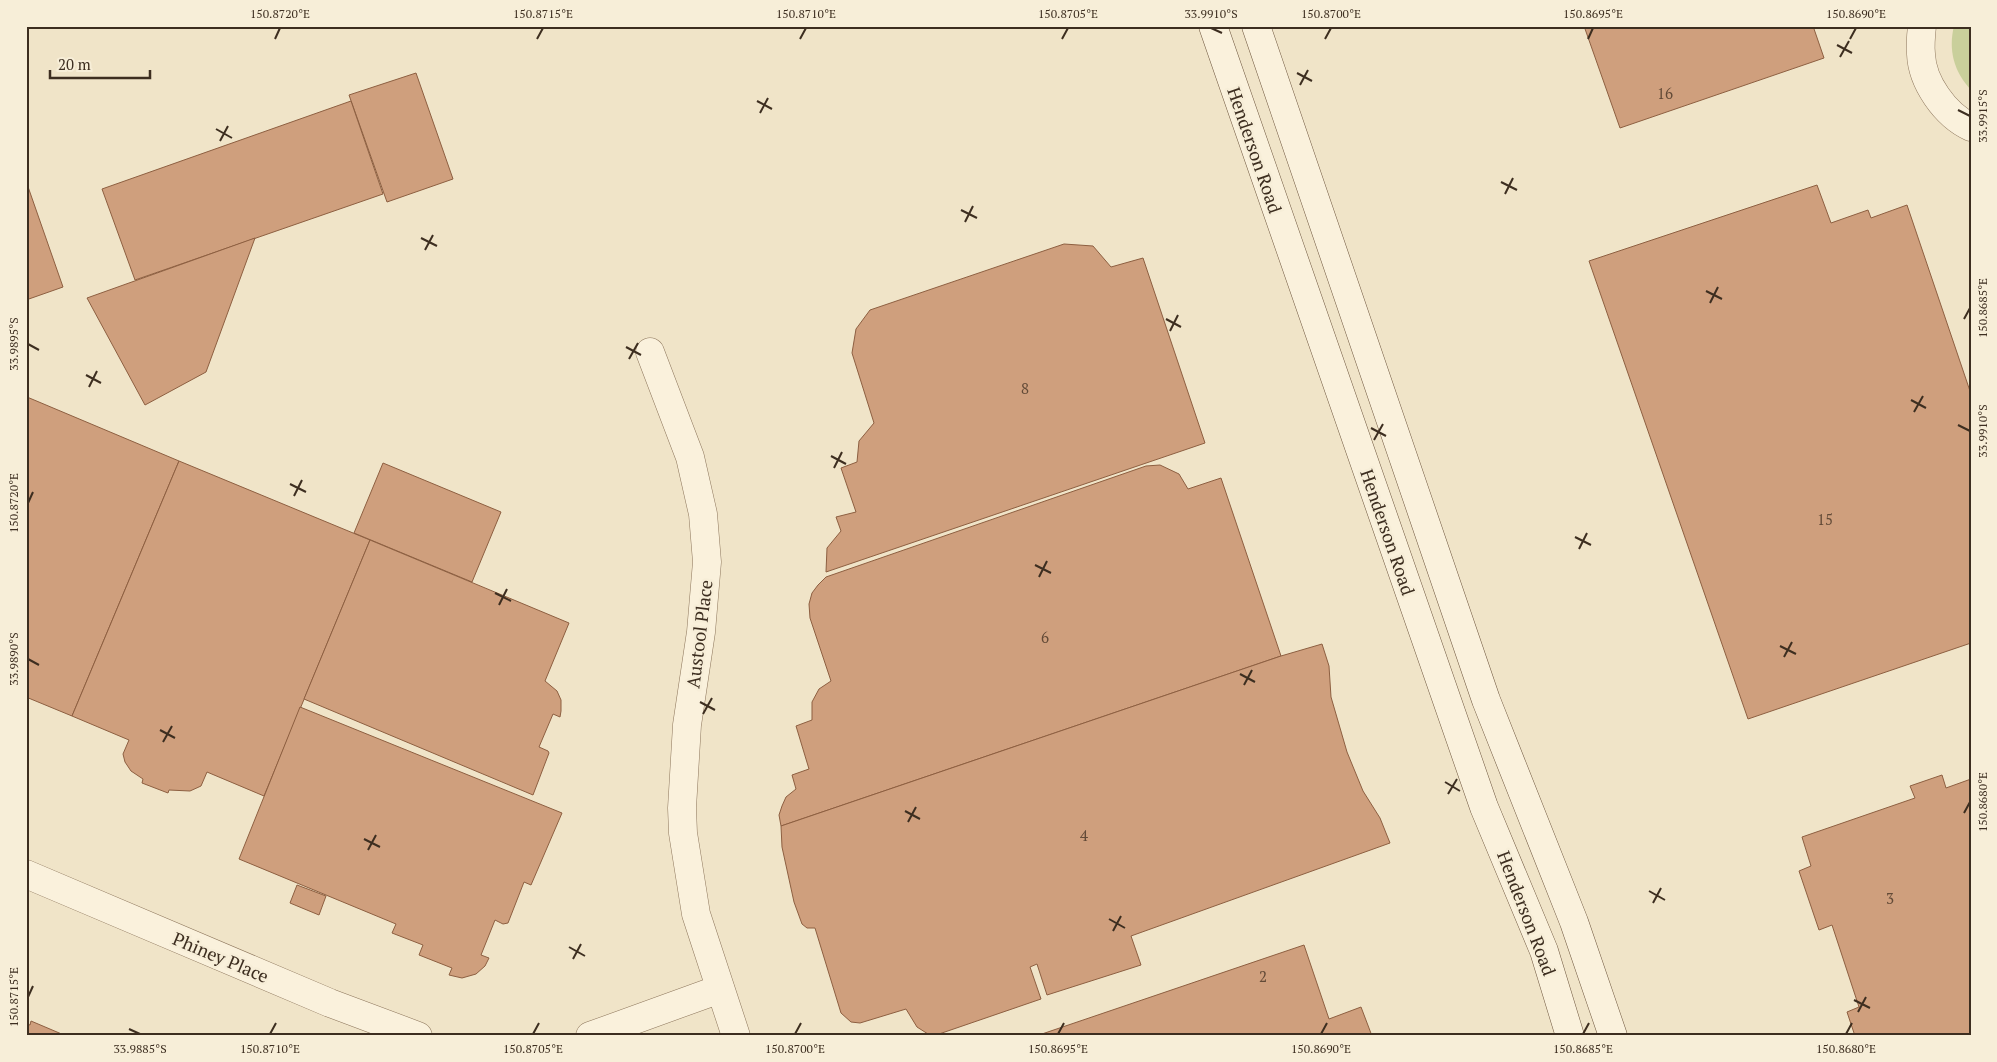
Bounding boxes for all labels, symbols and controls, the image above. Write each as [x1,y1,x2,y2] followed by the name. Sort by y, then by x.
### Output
[250,6,310,21] text: 150.8720°E
[513,6,573,21] text: 150.8715°E
[776,6,836,21] text: 150.8710°E
[1038,6,1098,21] text: 150.8705°E
[1184,6,1238,21] text: 33.9910°S
[1301,6,1361,21] text: 150.8700°E
[1563,6,1623,21] text: 150.8695°E
[1826,6,1886,21] text: 150.8690°E
[50,48,150,80] scale bar
[58,54,91,74] text: 20 m
[1657,83,1673,103] house number: 16
[1222,84,1288,216] street label: Henderson Road
[1975,89,1990,143] text: 33.9915°S
[1975,278,1990,338] text: 150.8685°E
[6,317,21,371] text: 33.9895°S
[1021,378,1029,398] house number: 8
[1975,404,1990,458] text: 33.9910°S
[1355,466,1421,598] street label: Henderson Road
[6,473,21,533] text: 150.8720°E
[1817,509,1833,529] house number: 15
[680,578,718,690] street label: Austool Place
[1041,627,1049,647] house number: 6
[6,632,21,686] text: 33.9890°S
[1975,772,1990,832] text: 150.8680°E
[1080,825,1088,845] house number: 4
[1492,847,1562,979] street label: Henderson Road
[1886,888,1894,908] house number: 3
[169,926,273,988] street label: Phiney Place
[1259,966,1267,986] house number: 2
[6,967,21,1027] text: 150.8715°E
[113,1041,167,1056] text: 33.9885°S
[240,1041,300,1056] text: 150.8710°E
[503,1041,563,1056] text: 150.8705°E
[765,1041,825,1056] text: 150.8700°E
[1028,1041,1088,1056] text: 150.8695°E
[1291,1041,1351,1056] text: 150.8690°E
[1553,1041,1613,1056] text: 150.8685°E
[1816,1041,1876,1056] text: 150.8680°E

